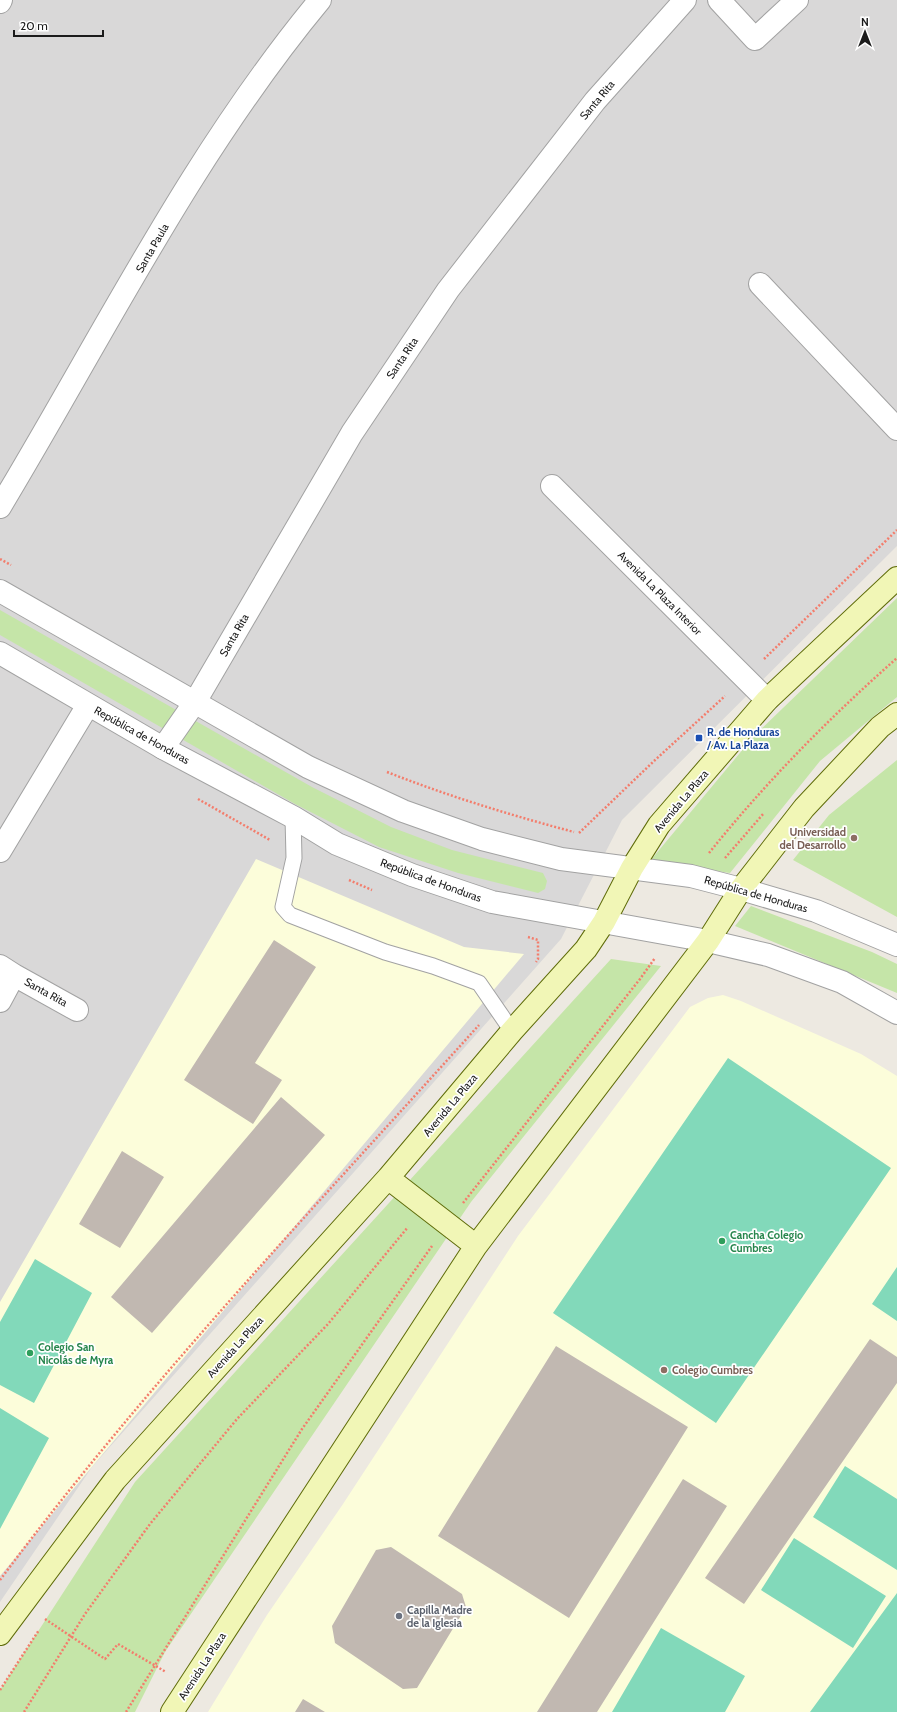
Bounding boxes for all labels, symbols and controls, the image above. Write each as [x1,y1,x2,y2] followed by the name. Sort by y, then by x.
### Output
[14,12,103,38] scale bar
[845,12,885,52] north arrow
[861,15,869,29] text: N
[20,18,48,33] text: 20 m
[576,77,618,123] street label: Santa Rita
[132,220,172,275] street label: Santa Paula
[383,334,421,381] street label: Santa Rita
[615,548,705,638] street label: Avenida La Plaza Interior
[216,610,252,659] street label: Santa Rita
[92,703,193,767] street label: República de Honduras
[706,725,780,752] place label: R. de Honduras / Av. La Plaza
[694,733,704,743] marker: R. de Honduras / Av. La Plaza
[651,766,712,835] street label: Avenida La Plaza
[780,825,846,852] place label: Universidad del Desarrollo
[849,833,859,843] marker: Universidad del Desarrollo
[378,855,484,905] street label: República de Honduras
[703,873,810,916] street label: República de Honduras
[22,974,71,1010] street label: Santa Rita
[420,1070,481,1139] street label: Avenida La Plaza
[730,1228,803,1255] place label: Cancha Colegio Cumbres
[717,1236,727,1246] marker: Cancha Colegio Cumbres
[204,1313,267,1380] street label: Avenida La Plaza
[38,1340,114,1367] place label: Colegio San Nicolás de Myra
[25,1348,35,1358] marker: Colegio San Nicolás de Myra
[672,1363,753,1377] place label: Colegio Cumbres
[659,1365,669,1375] marker: Colegio Cumbres
[407,1603,472,1630] place label: Capilla Madre de la Iglesia
[394,1611,404,1621] marker: Capilla Madre de la Iglesia
[175,1629,229,1702] street label: Avenida La Plaza

